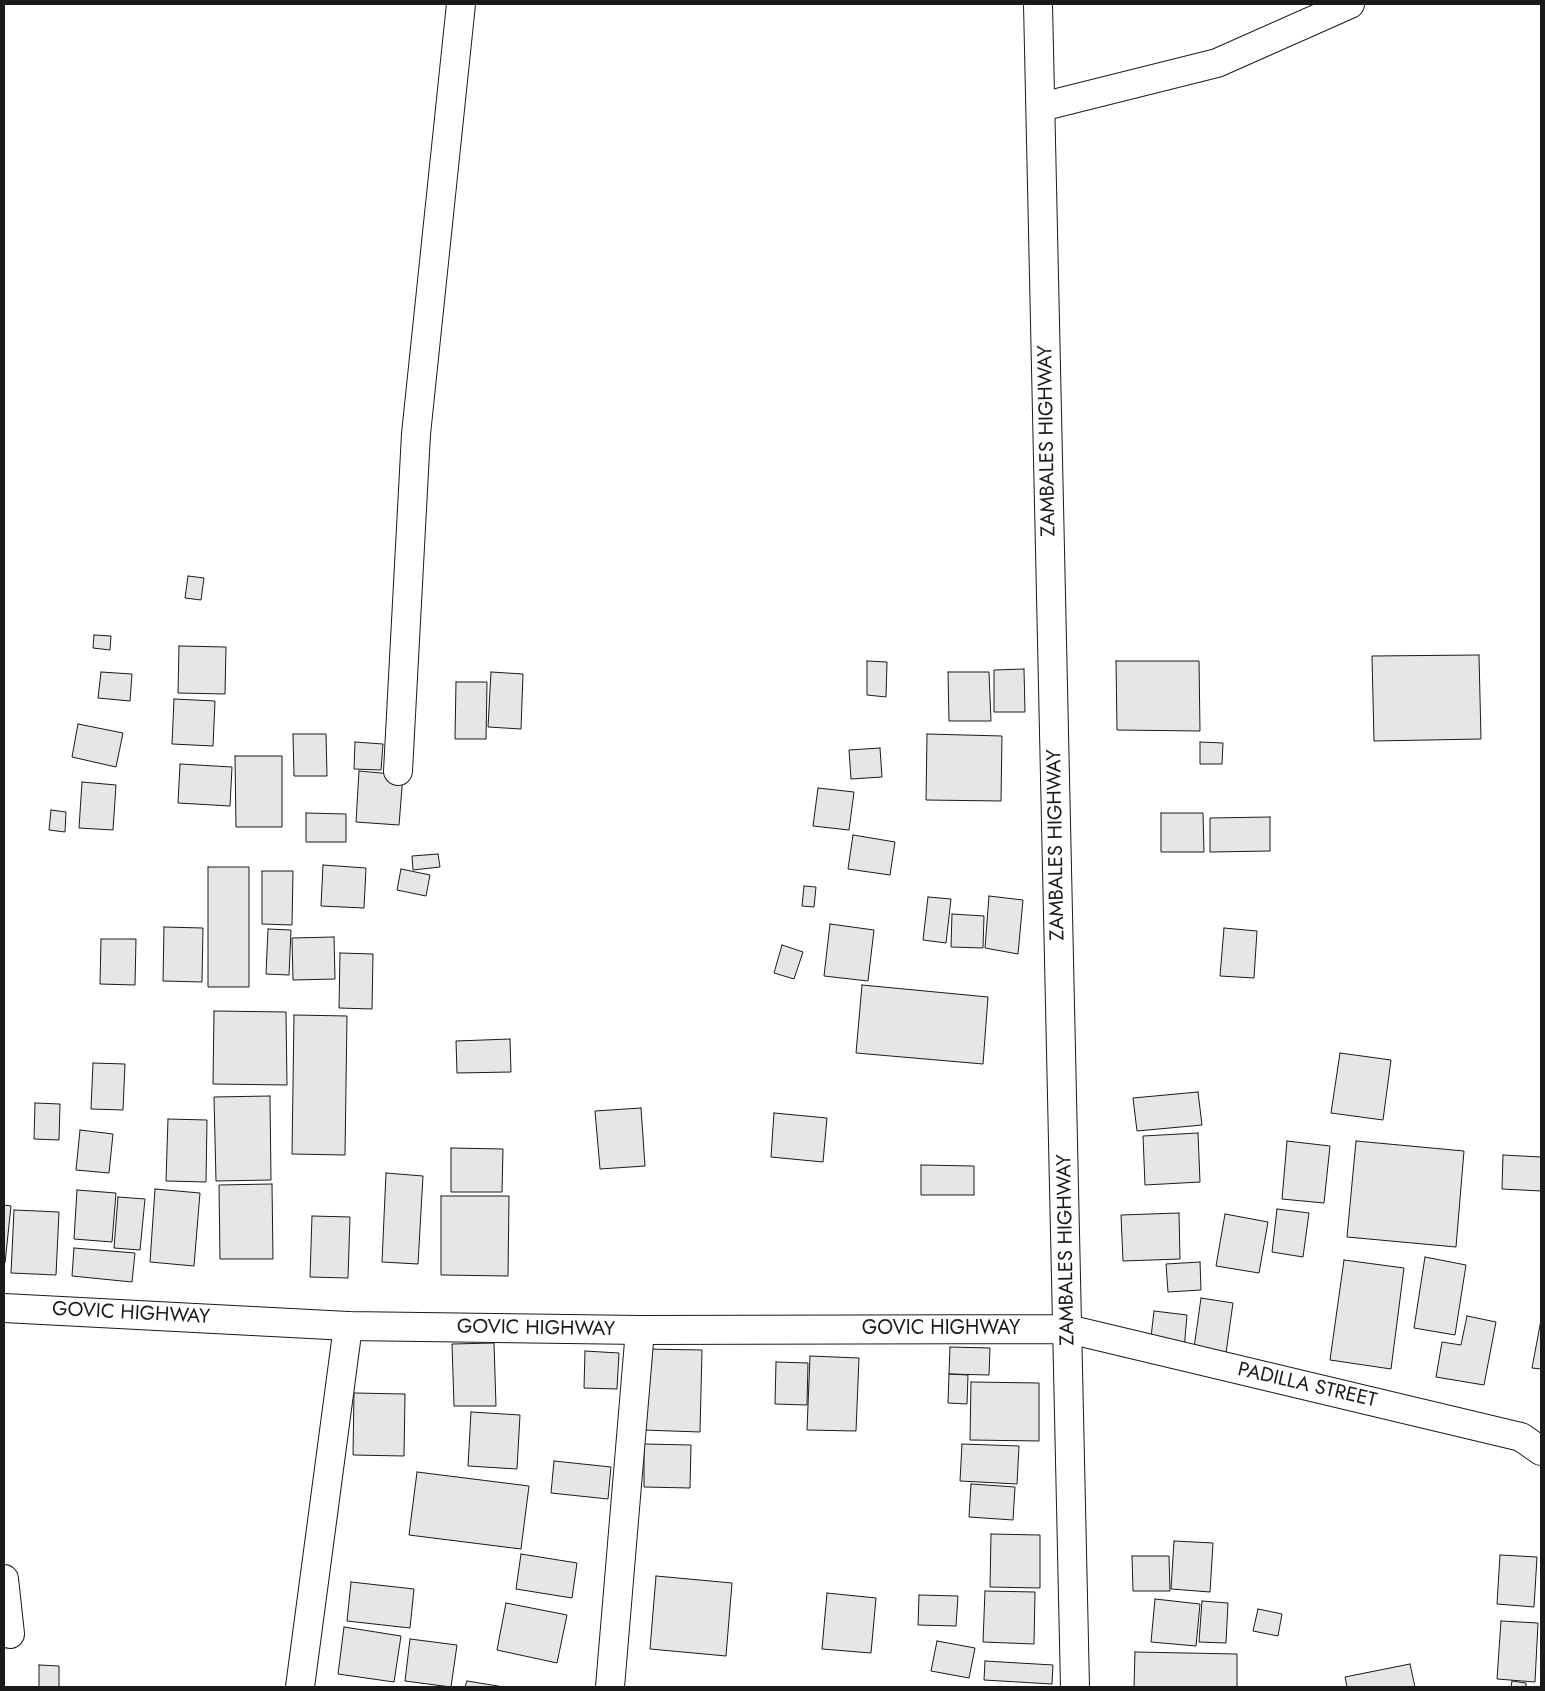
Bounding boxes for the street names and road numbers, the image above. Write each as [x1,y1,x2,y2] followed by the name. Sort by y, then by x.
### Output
[1034,345,1062,537] street label: ZAMBALES HIGHWAY
[1043,749,1071,941] street label: ZAMBALES HIGHWAY
[1053,1154,1081,1346] street label: ZAMBALES HIGHWAY
[51,1298,211,1330] street label: GOVIC HIGHWAY
[457,1316,615,1342] street label: GOVIC HIGHWAY
[862,1317,1020,1341] street label: GOVIC HIGHWAY
[1235,1358,1379,1414] street label: PADILLA STREET

